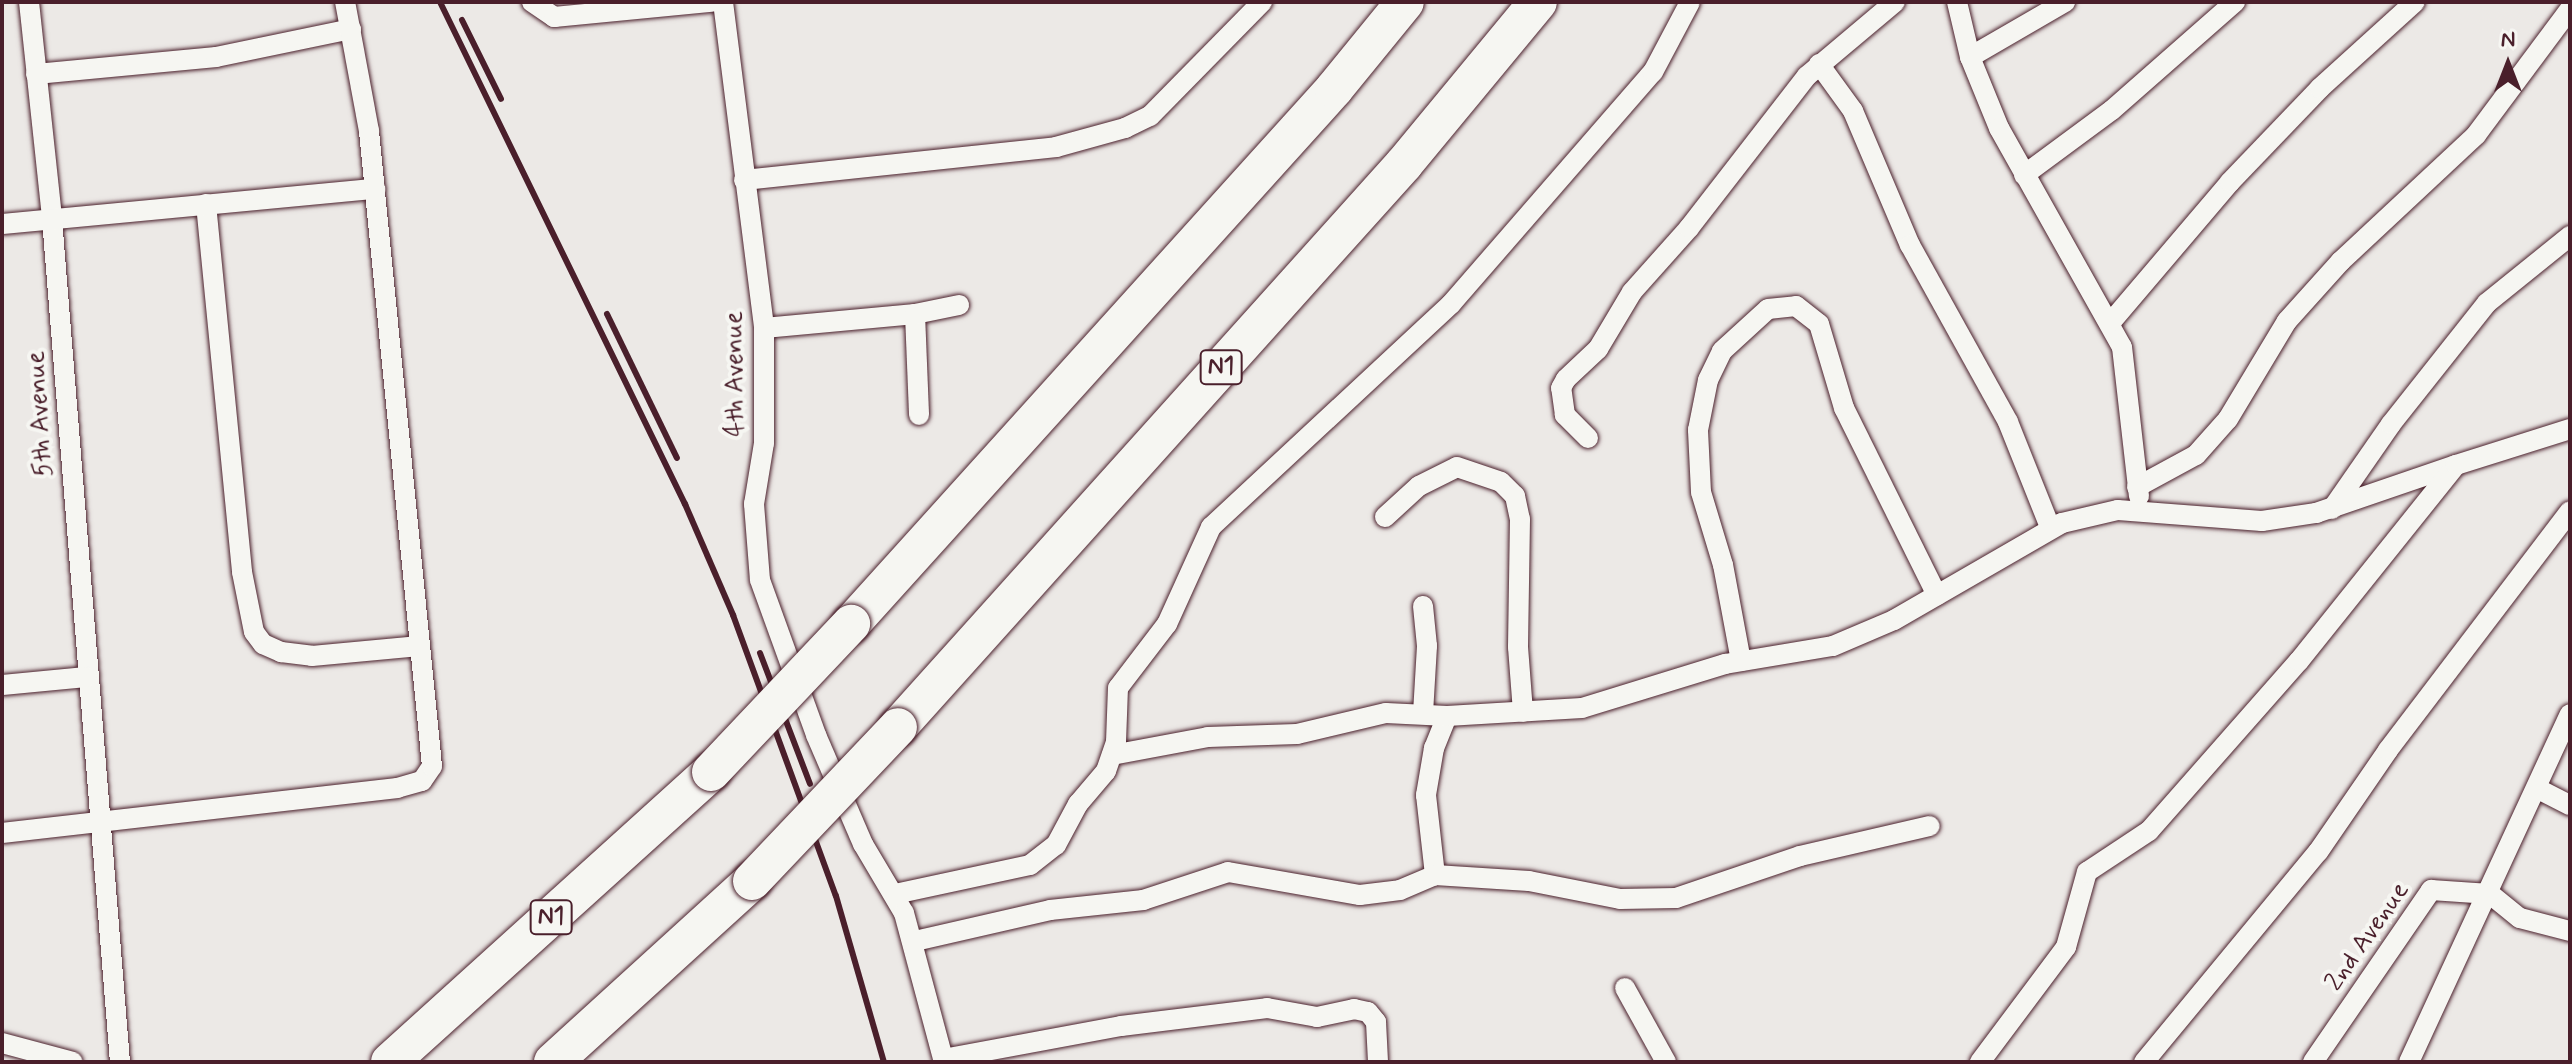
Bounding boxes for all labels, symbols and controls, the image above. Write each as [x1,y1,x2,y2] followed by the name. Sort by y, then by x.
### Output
[2468,24,2548,104] north arrow
[2501,26,2515,54] text: N
[719,311,753,437] street label: 4th Avenue
[1199,347,1243,387] road number: N1
[21,350,61,478] street label: 5th Avenue
[2319,876,2417,998] street label: 2nd Avenue
[529,897,573,937] road number: N1

